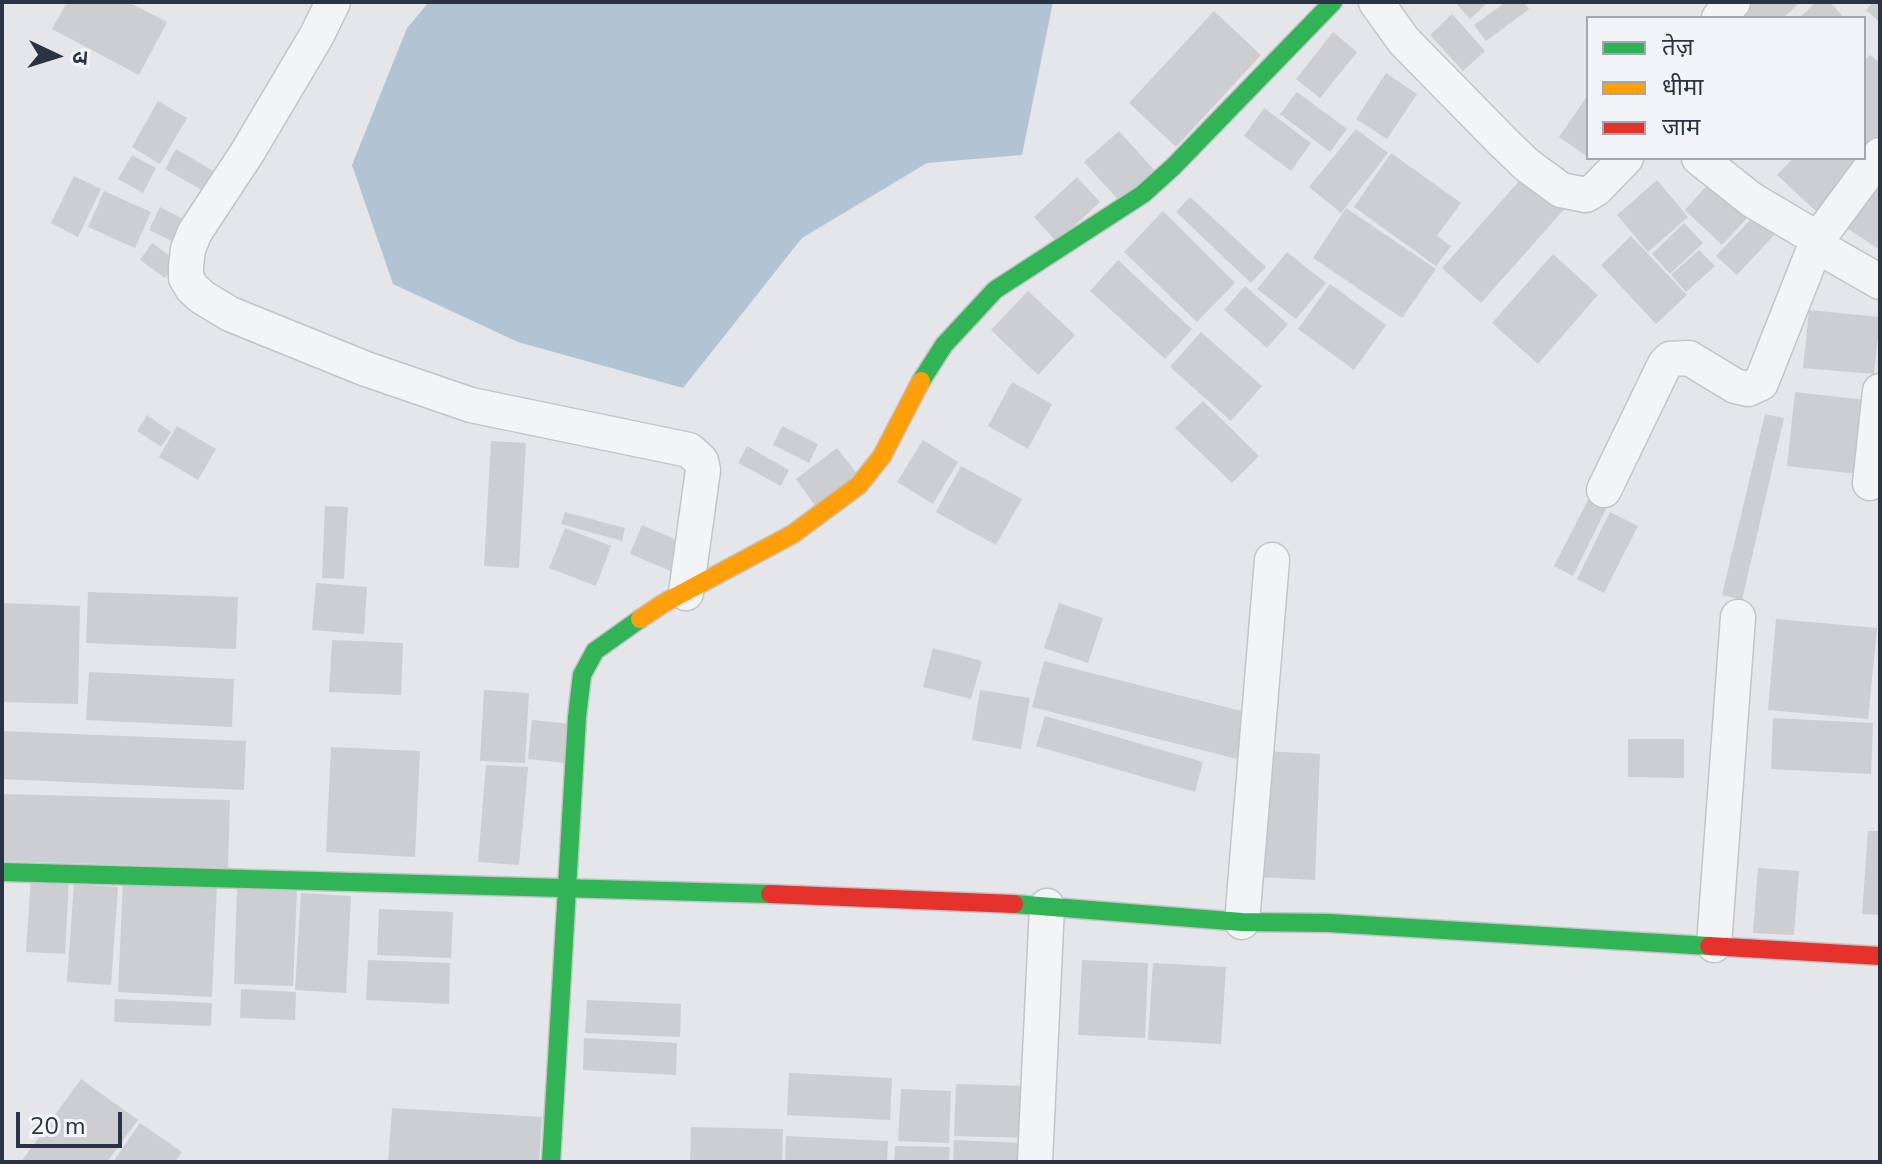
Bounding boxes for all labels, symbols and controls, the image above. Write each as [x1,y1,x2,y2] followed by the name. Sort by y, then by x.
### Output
[16,16,96,96] north arrow
[1586,16,1866,160] legend
[1662,31,1694,63] text: तेज़
[65,50,95,65] text: उ
[1662,71,1704,103] text: धीमा
[1662,111,1700,143] text: जाम
[20,1096,126,1146] scale bar
[30,1110,86,1142] text: 20 m

